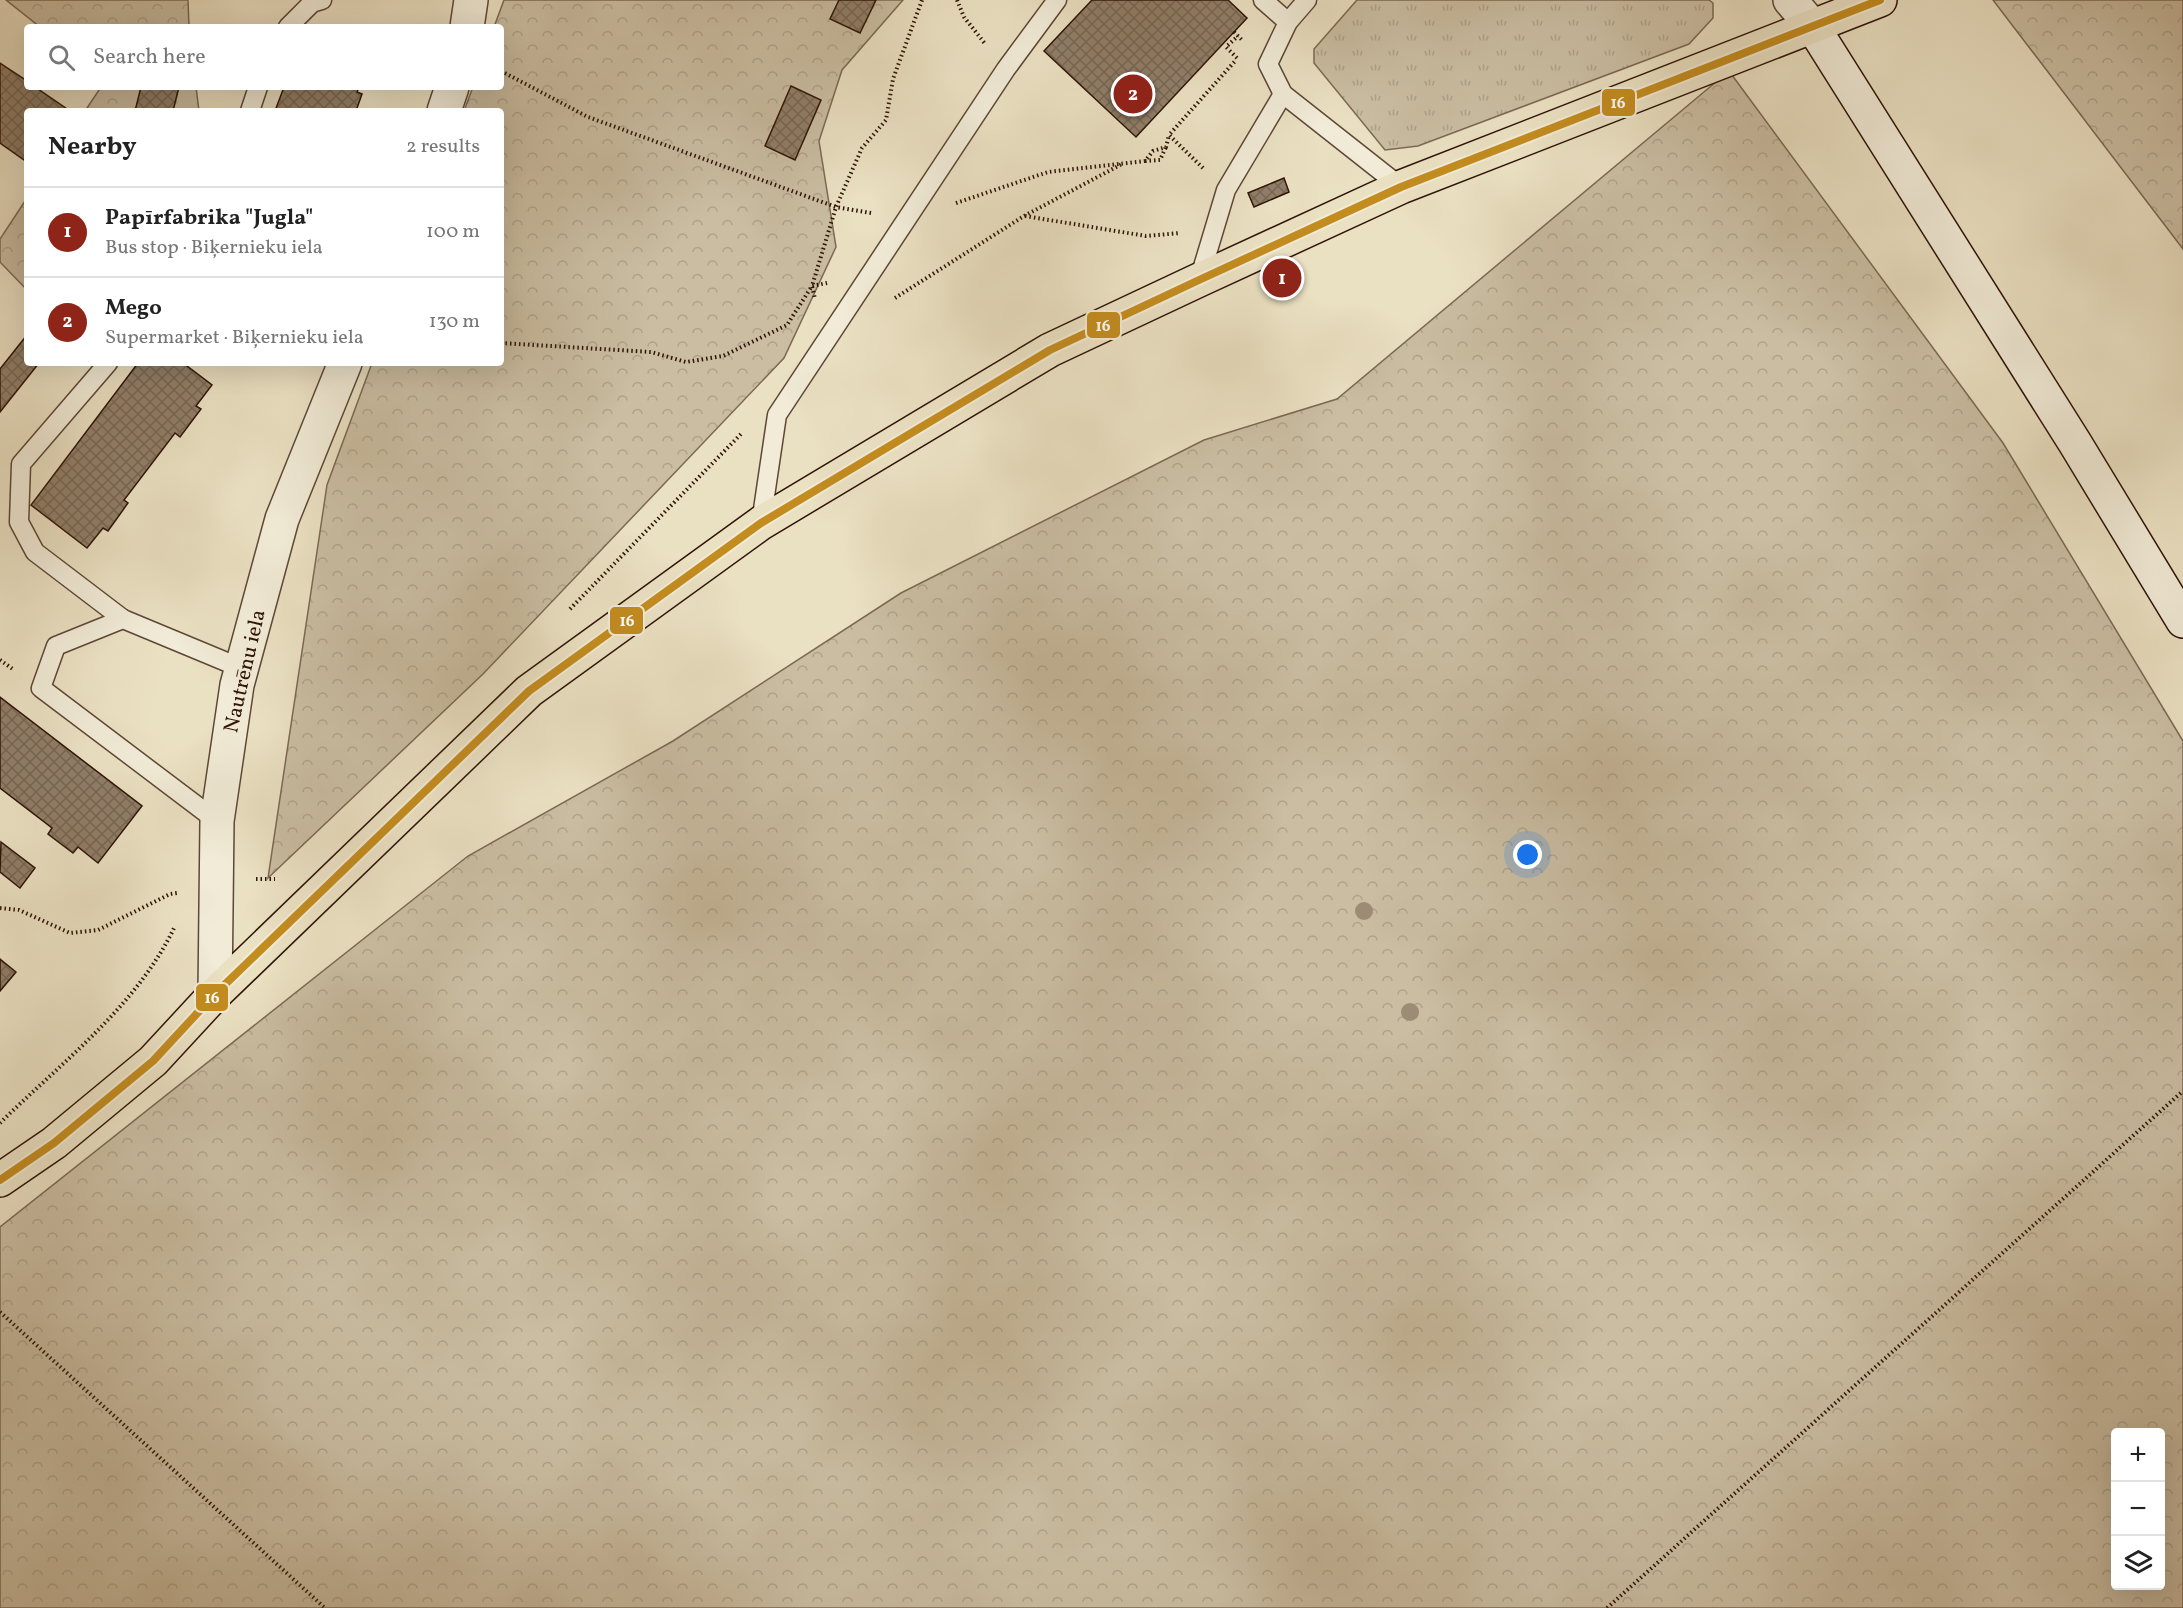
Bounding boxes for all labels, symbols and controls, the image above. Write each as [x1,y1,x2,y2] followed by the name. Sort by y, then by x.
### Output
[24,24,504,90] search box
[45,41,78,74] icon: search
[93,42,206,73] text: Search here
[1114,72,1152,116] pin: 2
[1601,88,1636,117] line badge: 16
[1610,93,1626,115] text: 16
[48,129,137,165] text: Nearby
[406,133,480,161] text: 2 results
[105,203,313,234] text: Papīrfabrika "Jugla"
[63,218,72,246] text: 1
[426,218,480,246] text: 100 m
[105,234,323,262] text: Bus stop · Biķernieku iela
[1262,256,1302,300] pin: 1
[105,293,162,324] text: Mego
[62,308,73,336] text: 2
[429,308,480,336] text: 130 m
[1086,311,1121,339] line badge: 16
[1095,316,1111,338] text: 16
[105,324,364,352] text: Supermarket · Biķernieku iela
[609,606,644,635] line badge: 16
[217,607,274,736] street label: Nautrēnu iela
[619,611,635,633] text: 16
[1513,840,1542,869] your location
[195,983,229,1012] line badge: 16
[204,988,220,1010] text: 16
[2111,1428,2165,1590] map controls
[2111,1428,2165,1482] button: +
[2111,1482,2165,1536] button: −
[2111,1536,2165,1590] button: layers

